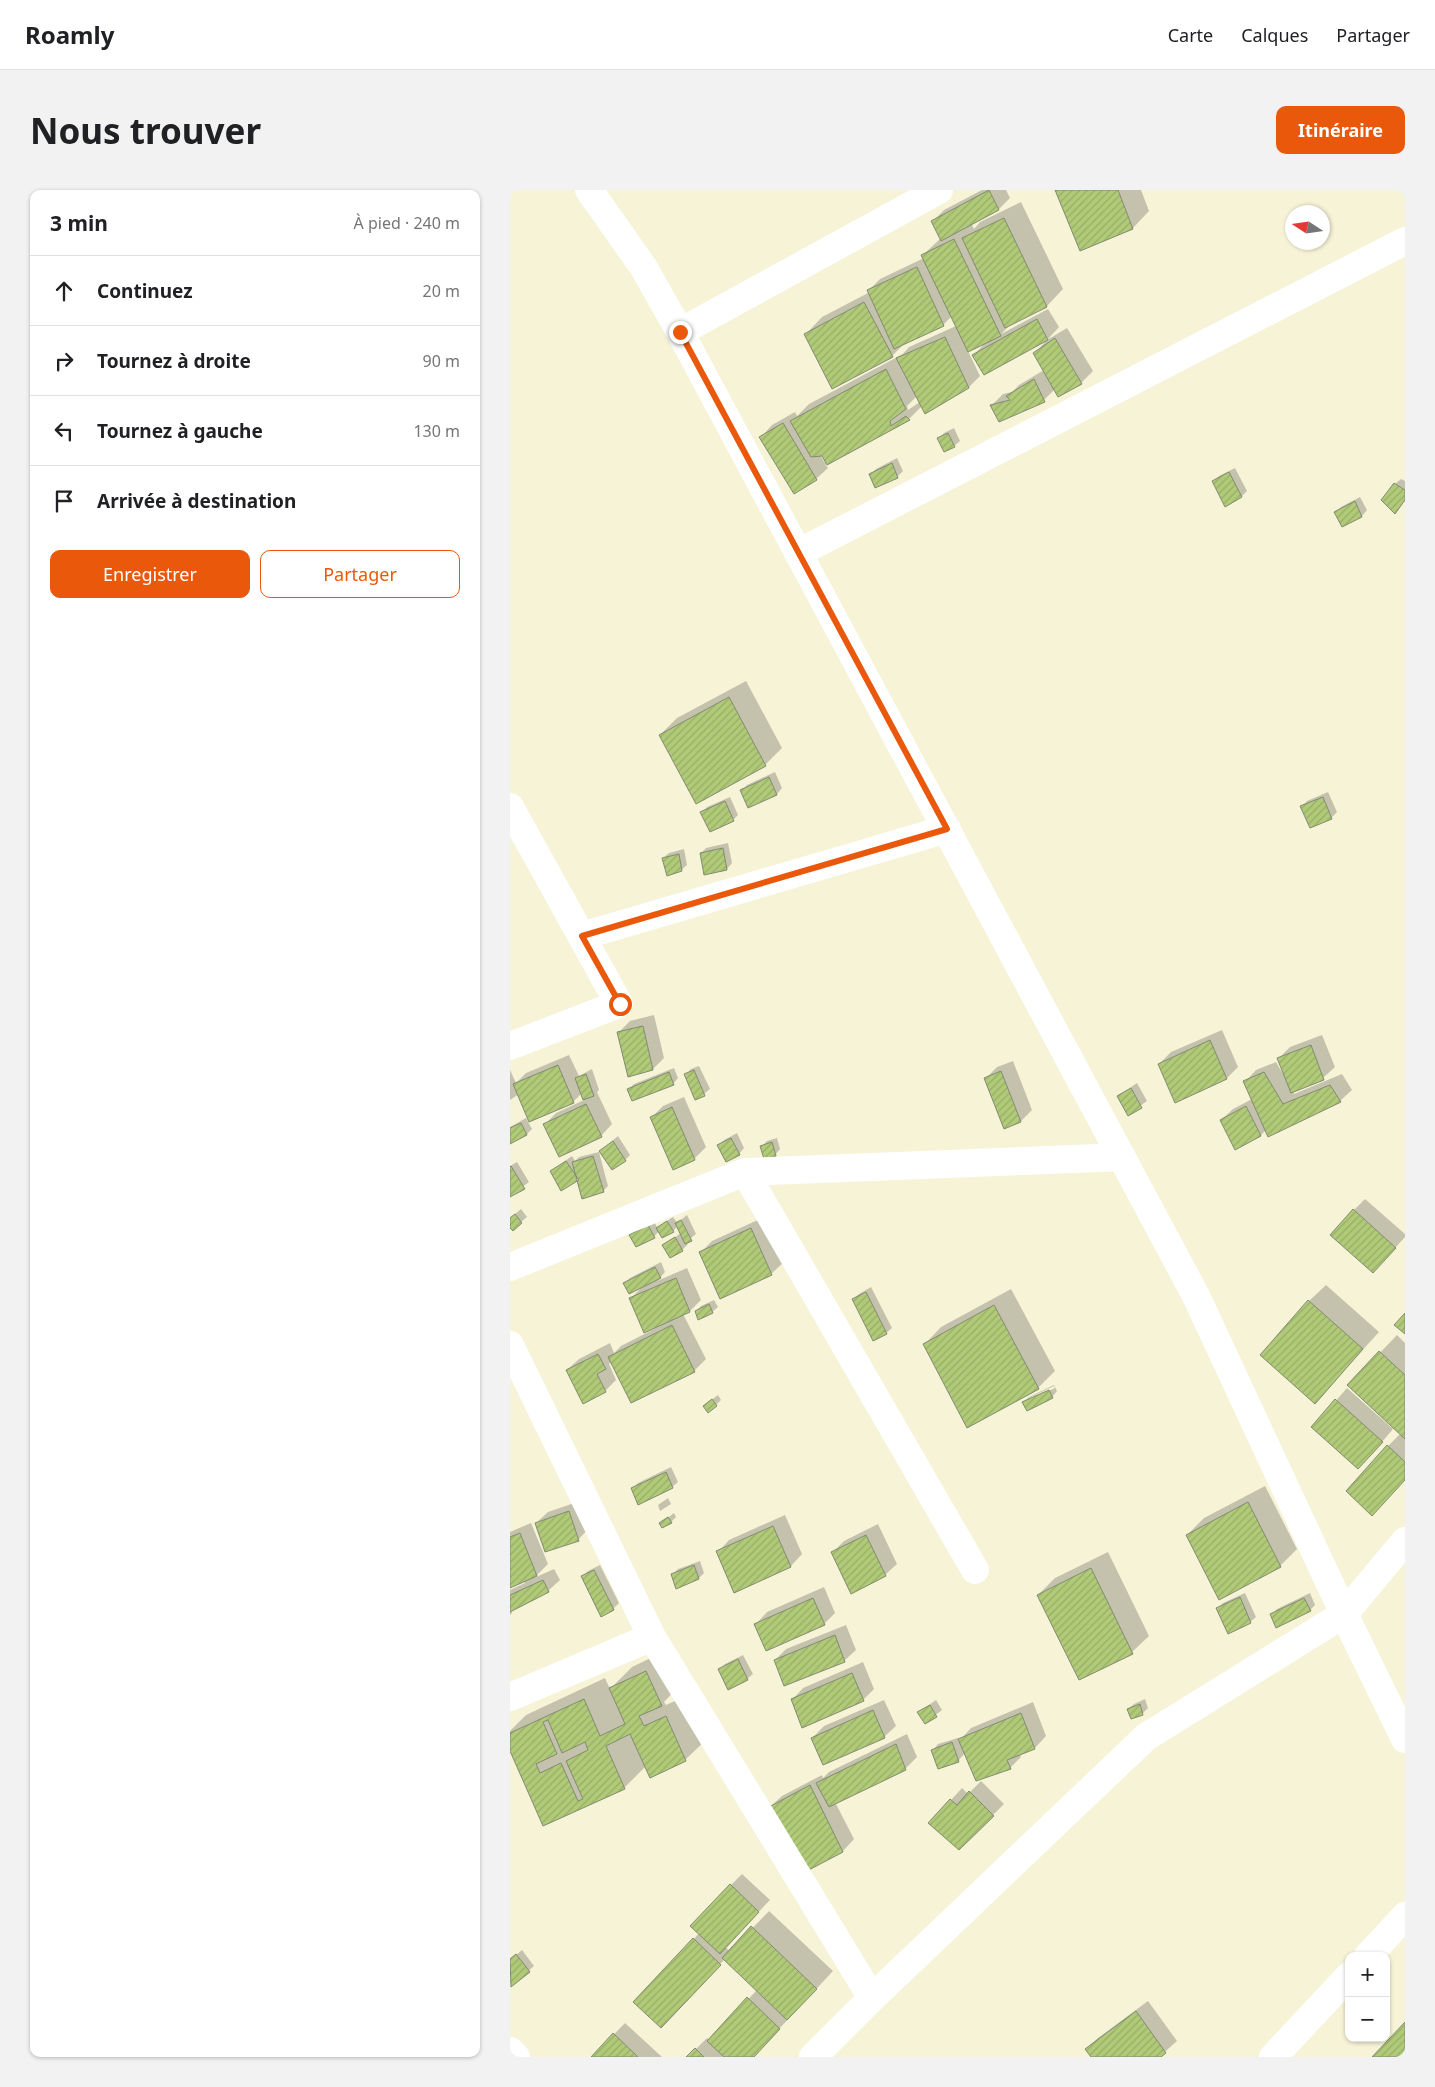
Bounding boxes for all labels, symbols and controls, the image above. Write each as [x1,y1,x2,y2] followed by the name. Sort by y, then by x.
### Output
[25,18,114,51] text: Roamly
[1168,23,1213,47] text: Carte
[1241,23,1308,47] text: Calques
[1336,23,1410,47] text: Partager
[1276,106,1405,154] button: Itinéraire
[30,107,261,154] text: Nous trouver
[1285,205,1330,250] north arrow
[50,209,108,237] text: 3 min
[354,212,460,234] text: À pied · 240 m
[50,277,78,305] icon: ahead
[97,278,193,304] text: Continuez
[423,280,460,302] text: 20 m
[669,321,692,344] route end
[50,347,78,375] icon: right
[97,348,251,374] text: Tournez à droite
[423,350,460,372] text: 90 m
[50,417,78,445] icon: left
[97,418,263,444] text: Tournez à gauche
[413,420,460,442] text: 130 m
[50,487,78,515] icon: arrive
[97,488,296,514] text: Arrivée à destination
[50,550,250,598] button: Enregistrer
[260,550,460,598] button: Partager
[609,993,632,1016] route start
[1345,1952,1390,2042] map controls
[1345,1952,1390,1997] button: +
[1345,1997,1390,2042] button: −

